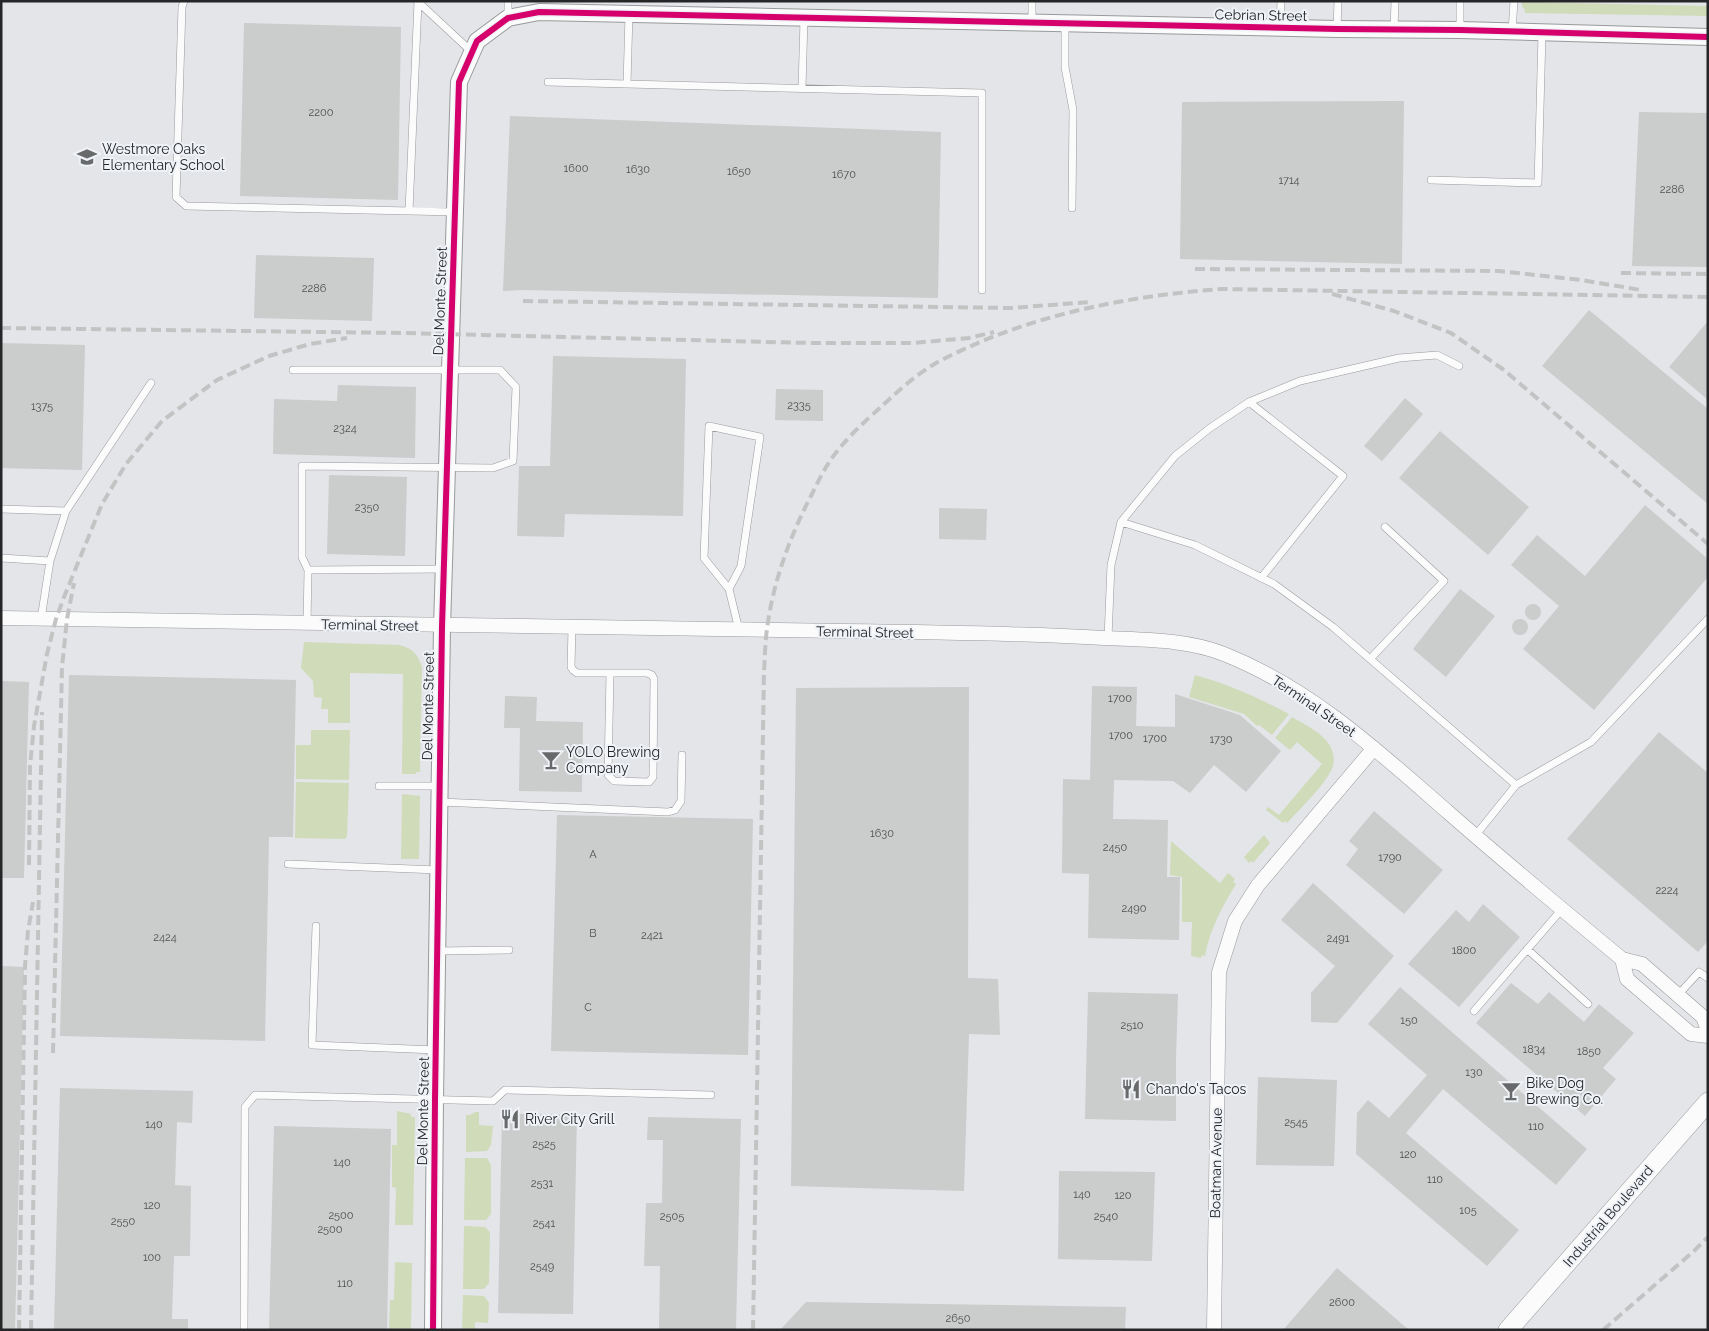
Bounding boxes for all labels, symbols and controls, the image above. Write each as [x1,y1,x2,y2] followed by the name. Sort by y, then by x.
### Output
[1215,6,1308,24] street label: Cebrian Street
[309,106,334,119] house number: 2200
[102,141,225,173] place label: Westmore Oaks Elementary School
[76,146,98,168] school or university icon: Westmore Oaks Elementary School
[564,162,589,175] house number: 1600
[626,163,650,176] house number: 1630
[727,165,751,178] house number: 1650
[832,168,856,181] house number: 1670
[1278,174,1300,187] house number: 1714
[1660,183,1685,196] house number: 2286
[430,246,450,356] street label: Del Monte Street
[302,282,327,295] house number: 2286
[787,399,811,412] house number: 2335
[31,400,53,413] house number: 1375
[333,422,357,435] house number: 2324
[355,501,379,514] house number: 2350
[321,616,419,634] street label: Terminal Street
[816,623,914,641] street label: Terminal Street
[419,651,437,761] street label: Del Monte Street
[1269,672,1359,740] street label: Terminal Street
[1108,692,1132,705] house number: 1700
[1109,729,1133,742] house number: 1700
[1143,732,1167,745] house number: 1700
[1209,733,1233,746] house number: 1730
[566,744,660,776] place label: YOLO Brewing Company
[540,749,562,771] bar icon: YOLO Brewing Company
[870,827,894,840] house number: 1630
[1103,841,1127,854] house number: 2450
[589,848,597,861] house number: A
[1378,851,1402,864] house number: 1790
[1655,884,1679,897] house number: 2224
[1122,902,1147,915] house number: 2490
[589,927,597,940] house number: B
[641,929,663,942] house number: 2421
[153,931,177,944] house number: 2424
[1327,932,1350,945] house number: 2491
[1452,944,1477,957] house number: 1800
[584,1001,592,1014] house number: C
[1400,1014,1418,1027] house number: 150
[1120,1019,1144,1032] house number: 2510
[1522,1043,1546,1056] house number: 1834
[1577,1045,1601,1058] house number: 1850
[414,1056,432,1166] street label: Del Monte Street
[1465,1066,1483,1079] house number: 130
[1526,1075,1603,1107] place label: Bike Dog Brewing Co.
[1120,1078,1142,1100] restaurant icon: Chando's Tacos
[1500,1080,1522,1102] bar icon: Bike Dog Brewing Co.
[1146,1081,1247,1097] place label: Chando's Tacos
[1207,1107,1225,1219] street label: Boatman Avenue
[499,1108,521,1130] restaurant icon: River City Grill
[525,1111,615,1127] place label: River City Grill
[1284,1116,1308,1129] house number: 2545
[145,1118,163,1131] house number: 140
[1528,1120,1544,1133] house number: 110
[532,1138,556,1151] house number: 2525
[1399,1148,1417,1161] house number: 120
[333,1156,351,1169] house number: 140
[1560,1162,1656,1270] street label: Industrial Boulevard
[1427,1173,1443,1186] house number: 110
[531,1177,553,1190] house number: 2531
[1073,1188,1091,1201] house number: 140
[1114,1189,1132,1202] house number: 120
[143,1199,161,1212] house number: 120
[1459,1204,1477,1217] house number: 105
[328,1209,354,1222] house number: 2500
[660,1210,684,1223] house number: 2505
[1094,1210,1118,1223] house number: 2540
[111,1215,135,1228] house number: 2550
[533,1217,556,1230] house number: 2541
[317,1223,343,1236] house number: 2500
[143,1251,161,1264] house number: 100
[530,1260,554,1273] house number: 2549
[337,1277,353,1290] house number: 110
[1329,1296,1355,1309] house number: 2600
[945,1312,971,1325] house number: 2650

